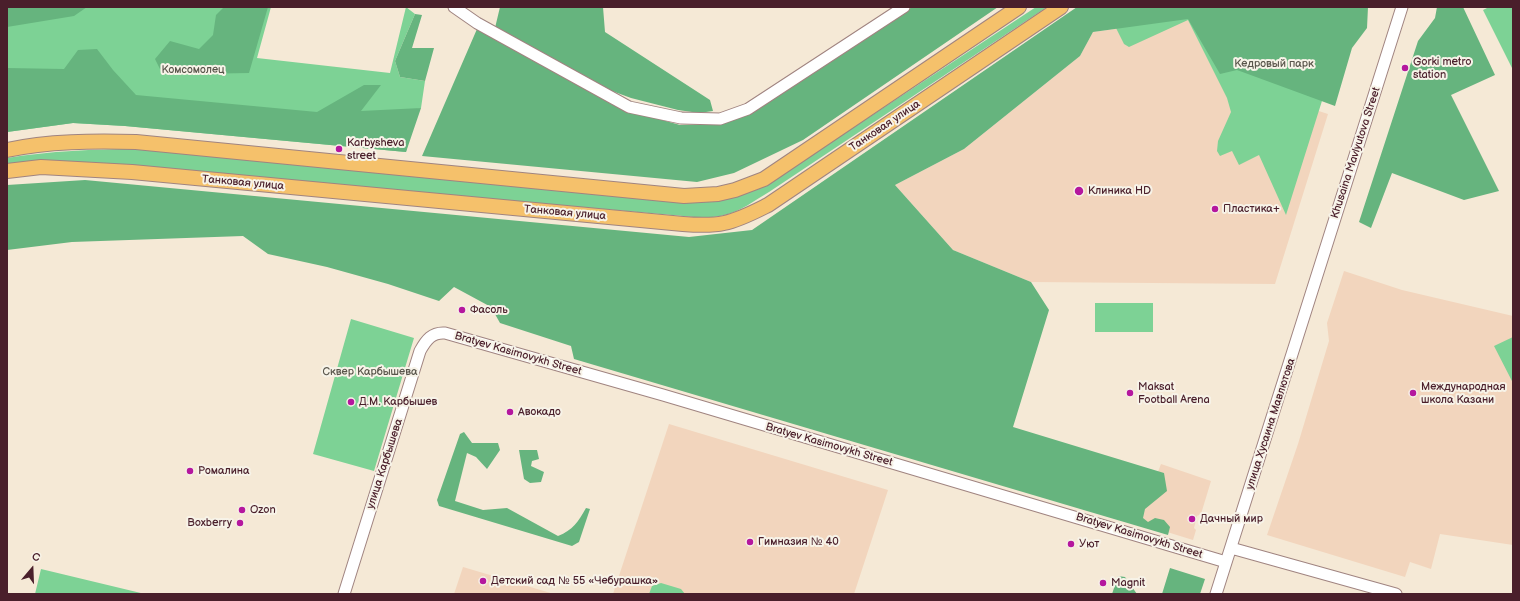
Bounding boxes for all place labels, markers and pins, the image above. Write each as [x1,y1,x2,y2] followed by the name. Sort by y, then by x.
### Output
[1413,55,1471,81] place label: Gorki metro station
[1400,63,1410,73] marker: Gorki metro station
[347,136,404,162] place label: Karbysheva street
[334,144,344,154] marker: Karbysheva street
[1088,184,1151,198] place label: Клиника HD
[1073,185,1085,197] marker: Клиника HD
[1223,202,1280,216] place label: Пластика+
[1210,204,1220,214] marker: Пластика+
[470,303,508,317] place label: Фасоль
[457,305,467,315] marker: Фасоль
[1138,380,1210,406] place label: Maksat Football Arena
[1421,380,1506,406] place label: Международная школа Казани
[1125,388,1135,398] marker: Maksat Football Arena
[1408,388,1418,398] marker: Международная школа Казани
[359,395,437,409] place label: Д.М. Карбышев
[346,397,356,407] marker: Д.М. Карбышев
[518,405,561,419] place label: Авокадо
[505,407,515,417] marker: Авокадо
[198,464,250,478] place label: Ромалина
[185,466,195,476] marker: Ромалина
[250,503,276,517] place label: Ozon
[237,505,247,515] marker: Ozon
[1200,512,1263,526] place label: Дачный мир
[1187,514,1197,524] marker: Дачный мир
[187,516,232,530] place label: Boxberry
[235,518,245,528] marker: Boxberry
[758,535,839,549] place label: Гимназия № 40
[745,537,755,547] marker: Гимназия № 40
[1079,537,1099,551] place label: Уют
[1066,539,1076,549] marker: Уют
[491,574,658,588] place label: Детский сад № 55 «Чебурашка»
[478,576,488,586] marker: Детский сад № 55 «Чебурашка»
[1111,576,1145,590] place label: Magnit
[1098,578,1108,588] marker: Magnit

